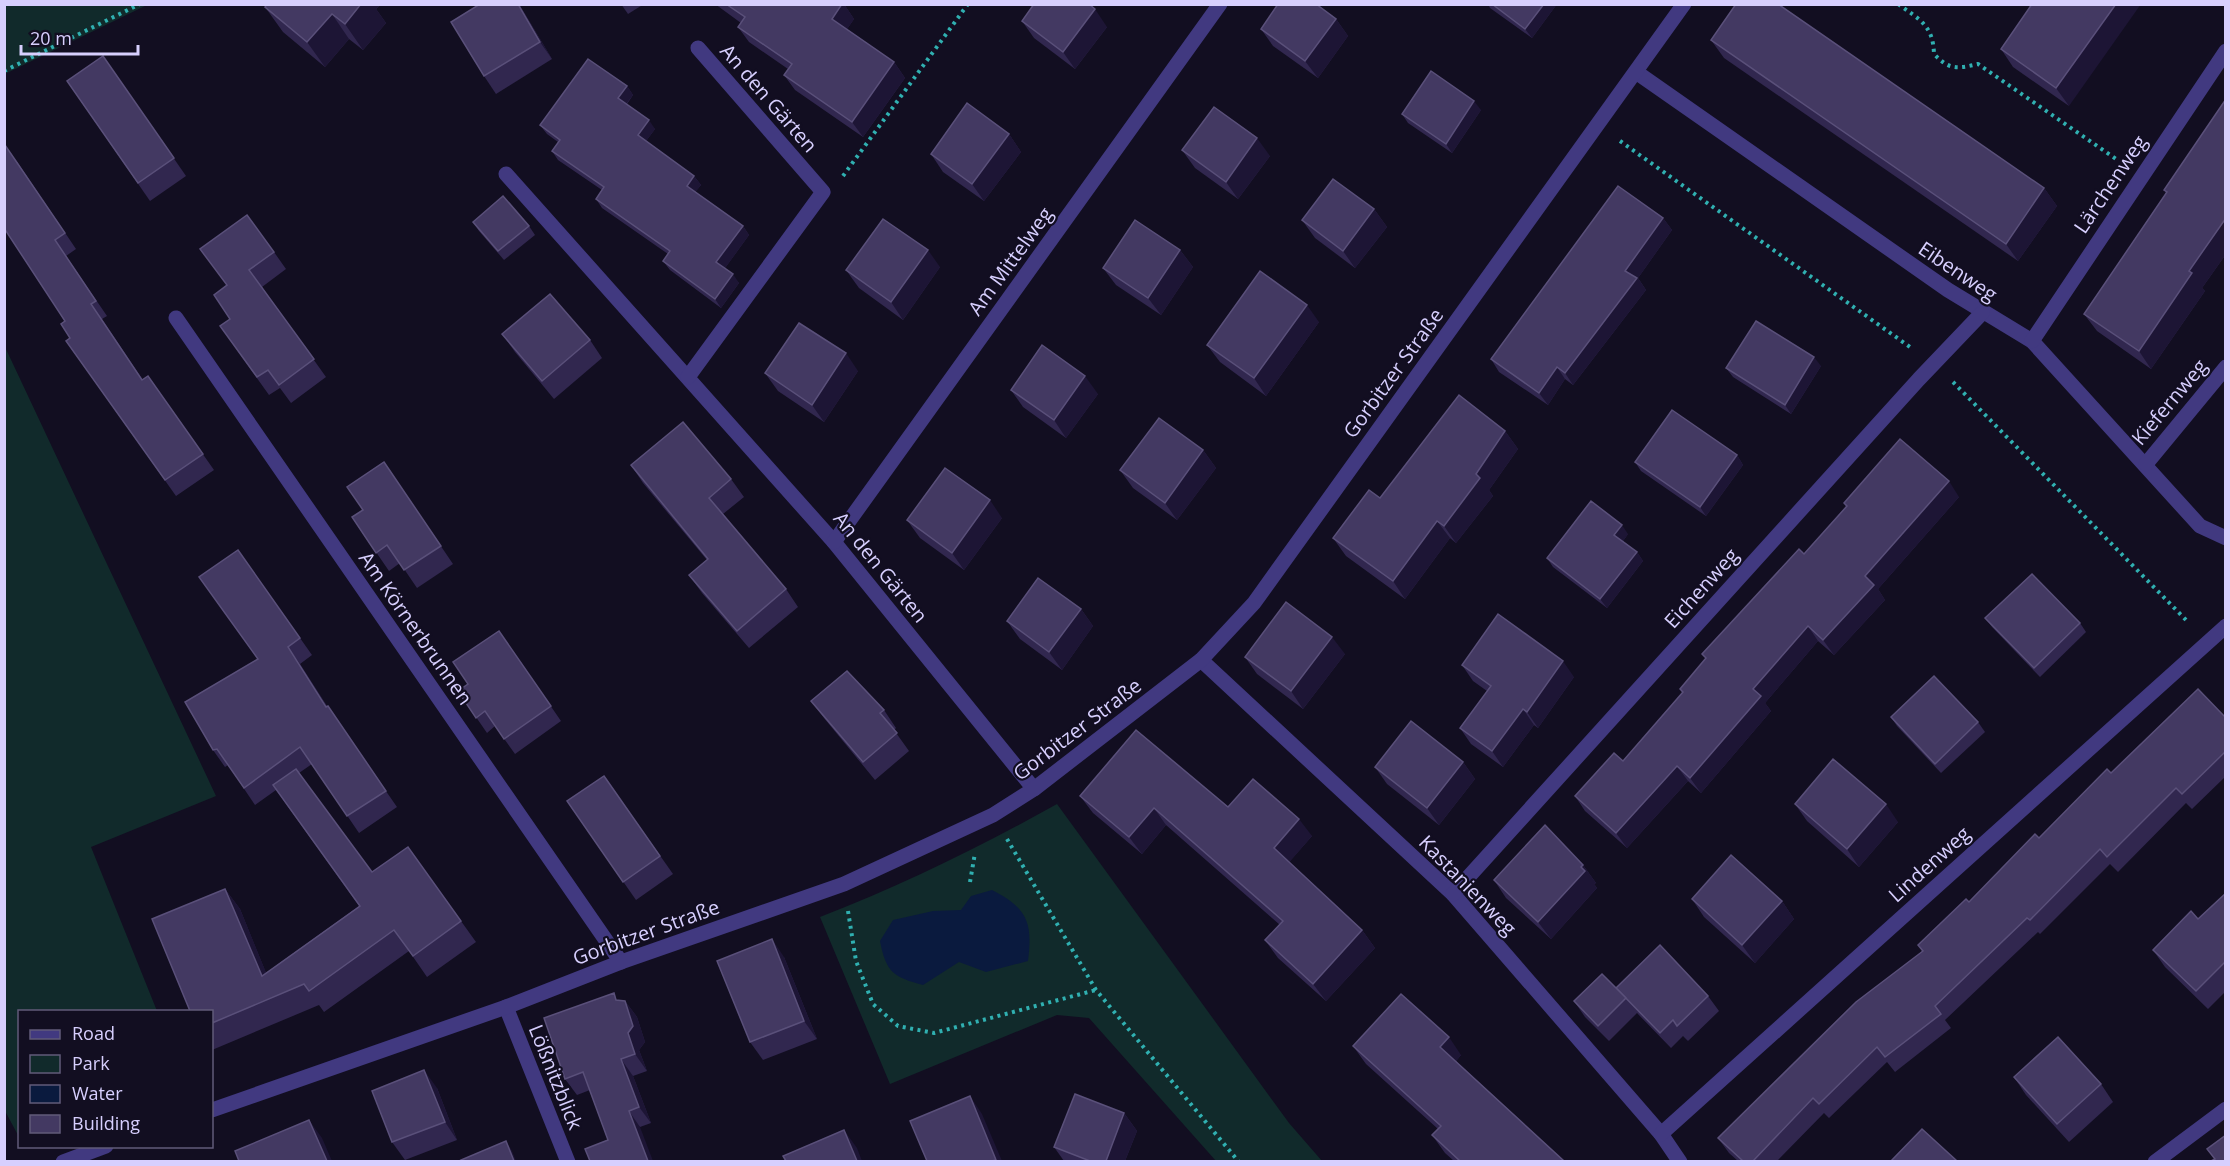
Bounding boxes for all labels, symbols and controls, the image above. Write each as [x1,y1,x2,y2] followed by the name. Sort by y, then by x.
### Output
[21,18,138,56] scale bar
[30,26,72,50] text: 20 m
[714,38,824,158] street label: An den Gärten
[2067,130,2153,238] street label: Lärchenweg
[962,201,1058,321] street label: Am Mittelweg
[1913,235,2003,307] street label: Eibenweg
[1337,303,1449,443] street label: Gorbitzer Straße
[2125,353,2213,451] street label: Kiefernweg
[828,506,934,628] street label: An den Gärten
[1658,542,1744,634] street label: Eichenweg
[353,546,479,710] street label: Am Körnerbrunnen
[1007,672,1147,786] street label: Gorbitzer Straße
[1882,820,1976,908] street label: Lindenweg
[1413,829,1523,941] street label: Kastanienweg
[569,893,723,971] street label: Gorbitzer Straße
[18,1010,213,1148] legend
[523,1020,590,1134] street label: Lößnitzblick
[72,1021,115,1045] text: Road
[72,1051,110,1075] text: Park
[72,1081,123,1105] text: Water
[72,1111,140,1135] text: Building

